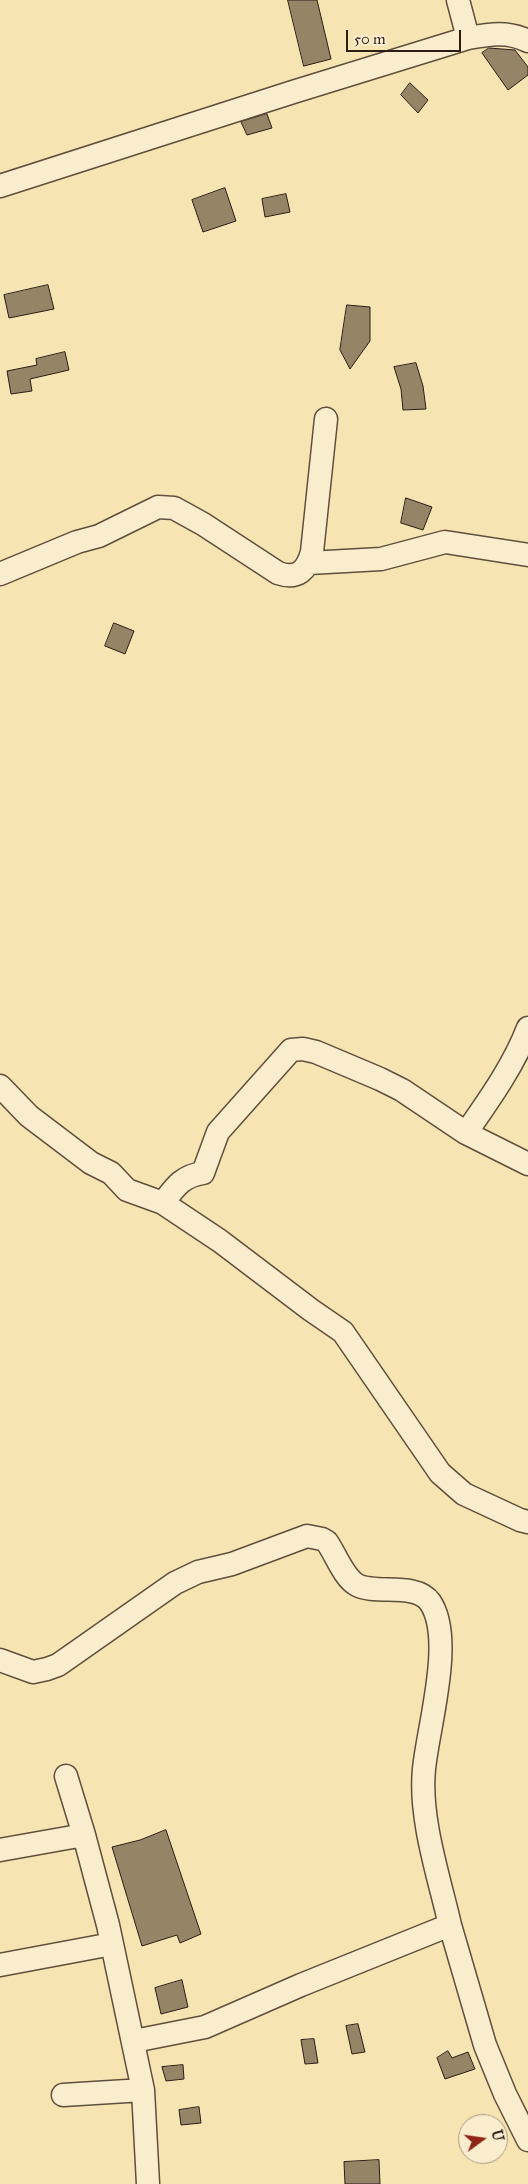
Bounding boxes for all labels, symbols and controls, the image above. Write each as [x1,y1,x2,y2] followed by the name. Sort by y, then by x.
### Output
[348,20,463,52] scale bar
[354,30,386,48] text: 50 m
[458,2114,508,2164] north arrow
[487,2128,507,2143] text: U

